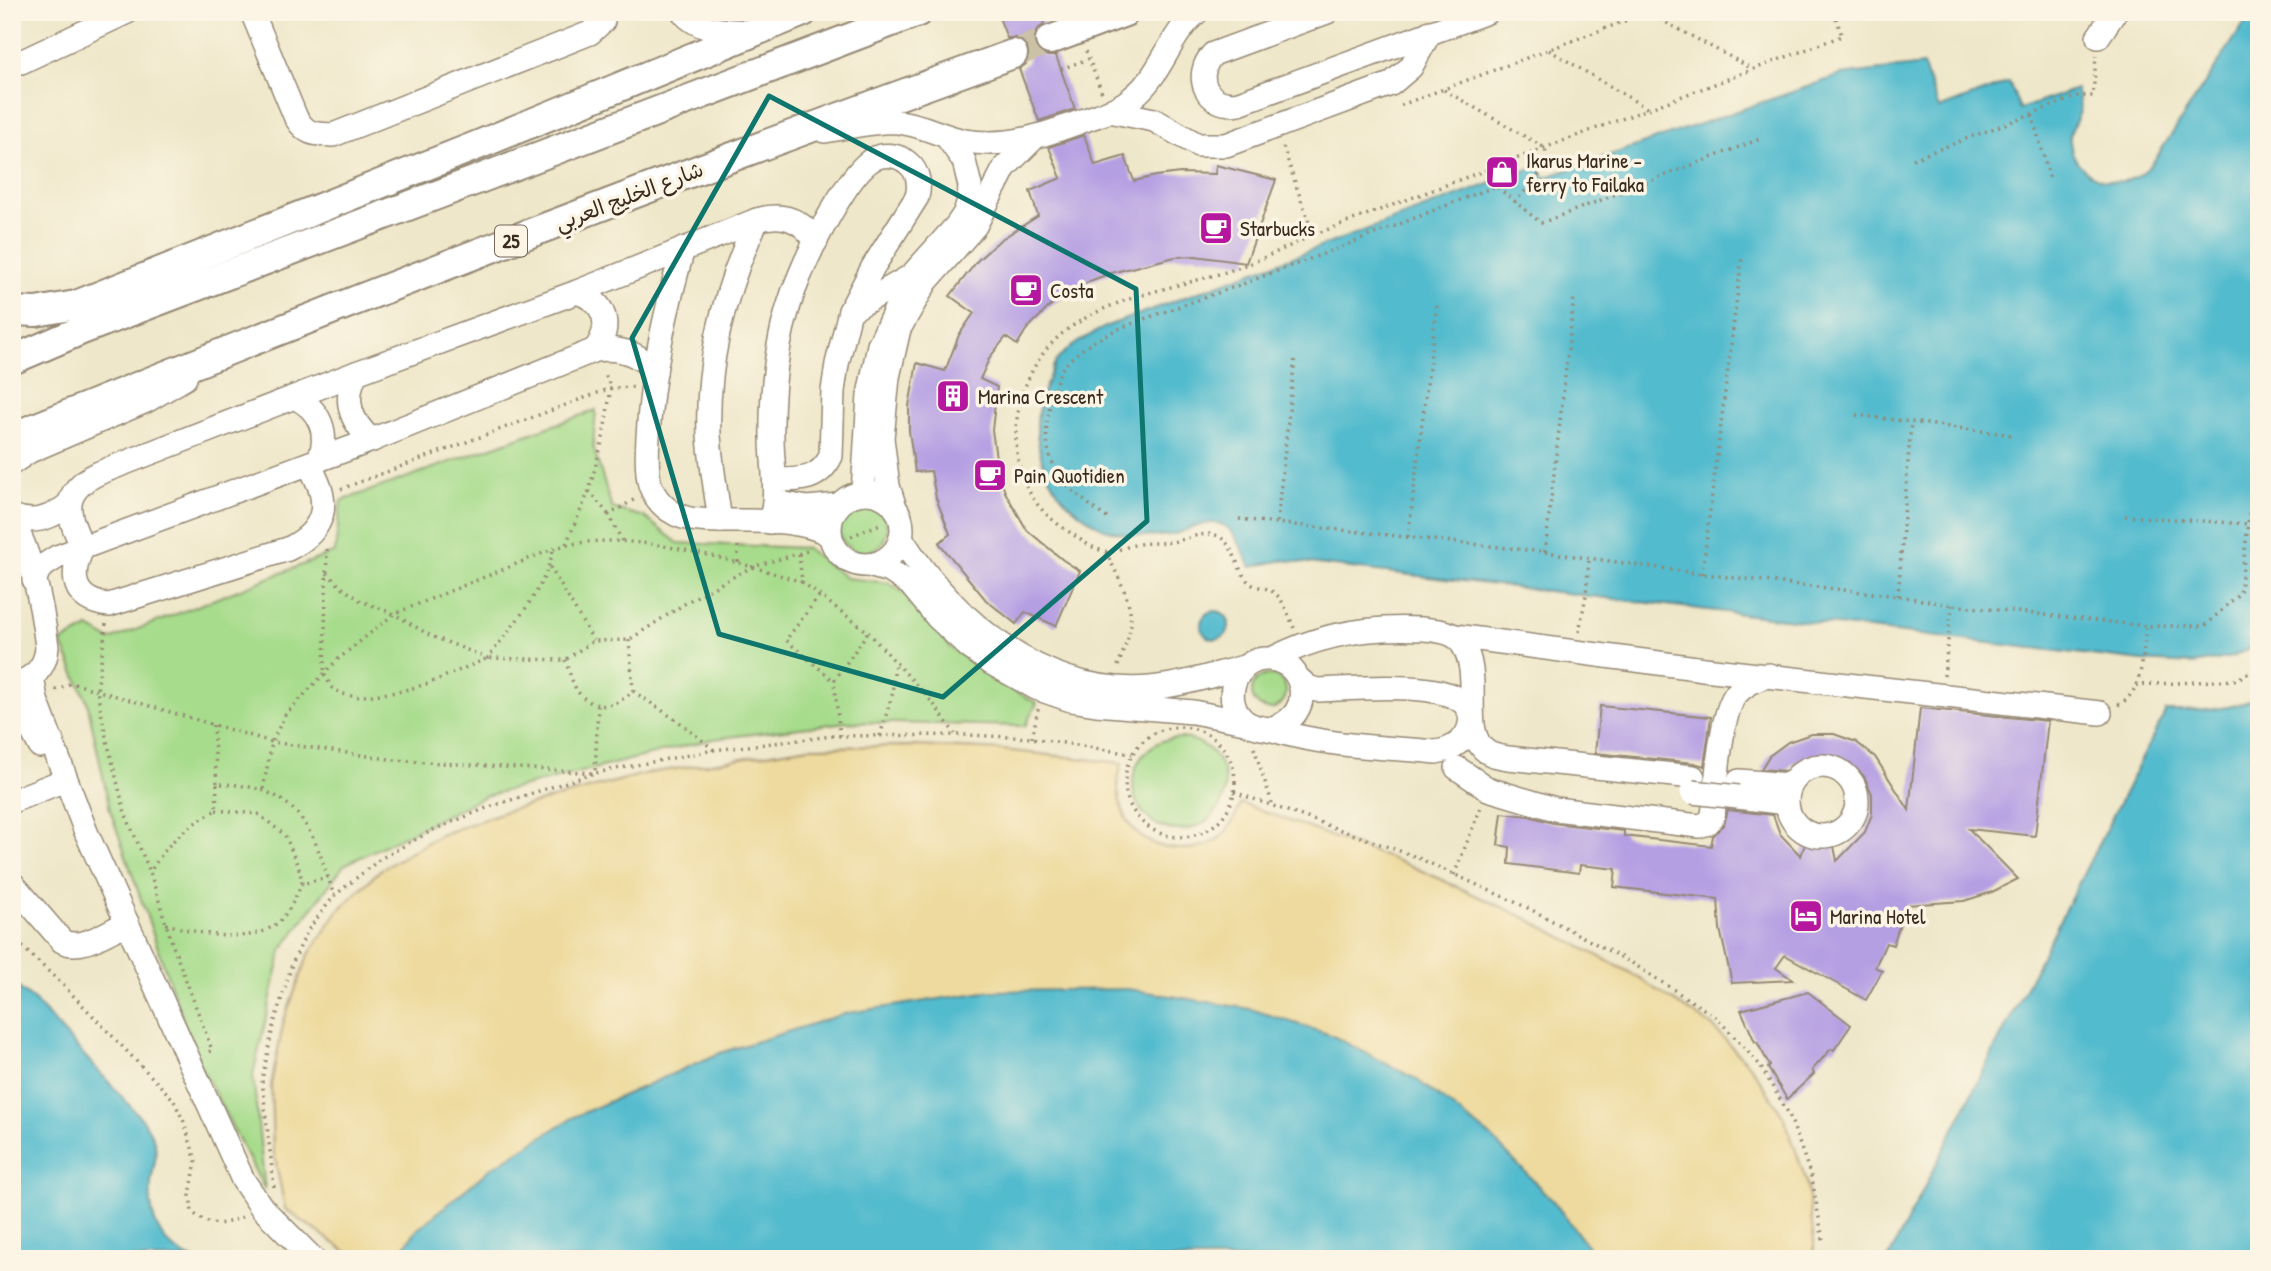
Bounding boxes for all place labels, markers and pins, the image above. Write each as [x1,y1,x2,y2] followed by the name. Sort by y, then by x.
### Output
[1526,146,1644,199] place label: Ikarus Marine - ferry to Failaka
[1483,153,1521,191] shop icon: Ikarus Marine - ferry to Failaka
[1197,209,1235,247] cafe icon: Starbucks
[1240,214,1315,243] place label: Starbucks
[1007,271,1045,309] cafe icon: Costa
[1050,276,1094,305] place label: Costa
[934,377,972,415] building icon: Marina Crescent
[978,382,1104,411] place label: Marina Crescent
[971,456,1009,494] cafe icon: Pain Quotidien
[1014,461,1125,490] place label: Pain Quotidien
[1787,897,1825,935] hotel icon: Marina Hotel
[1830,902,1926,931] place label: Marina Hotel

